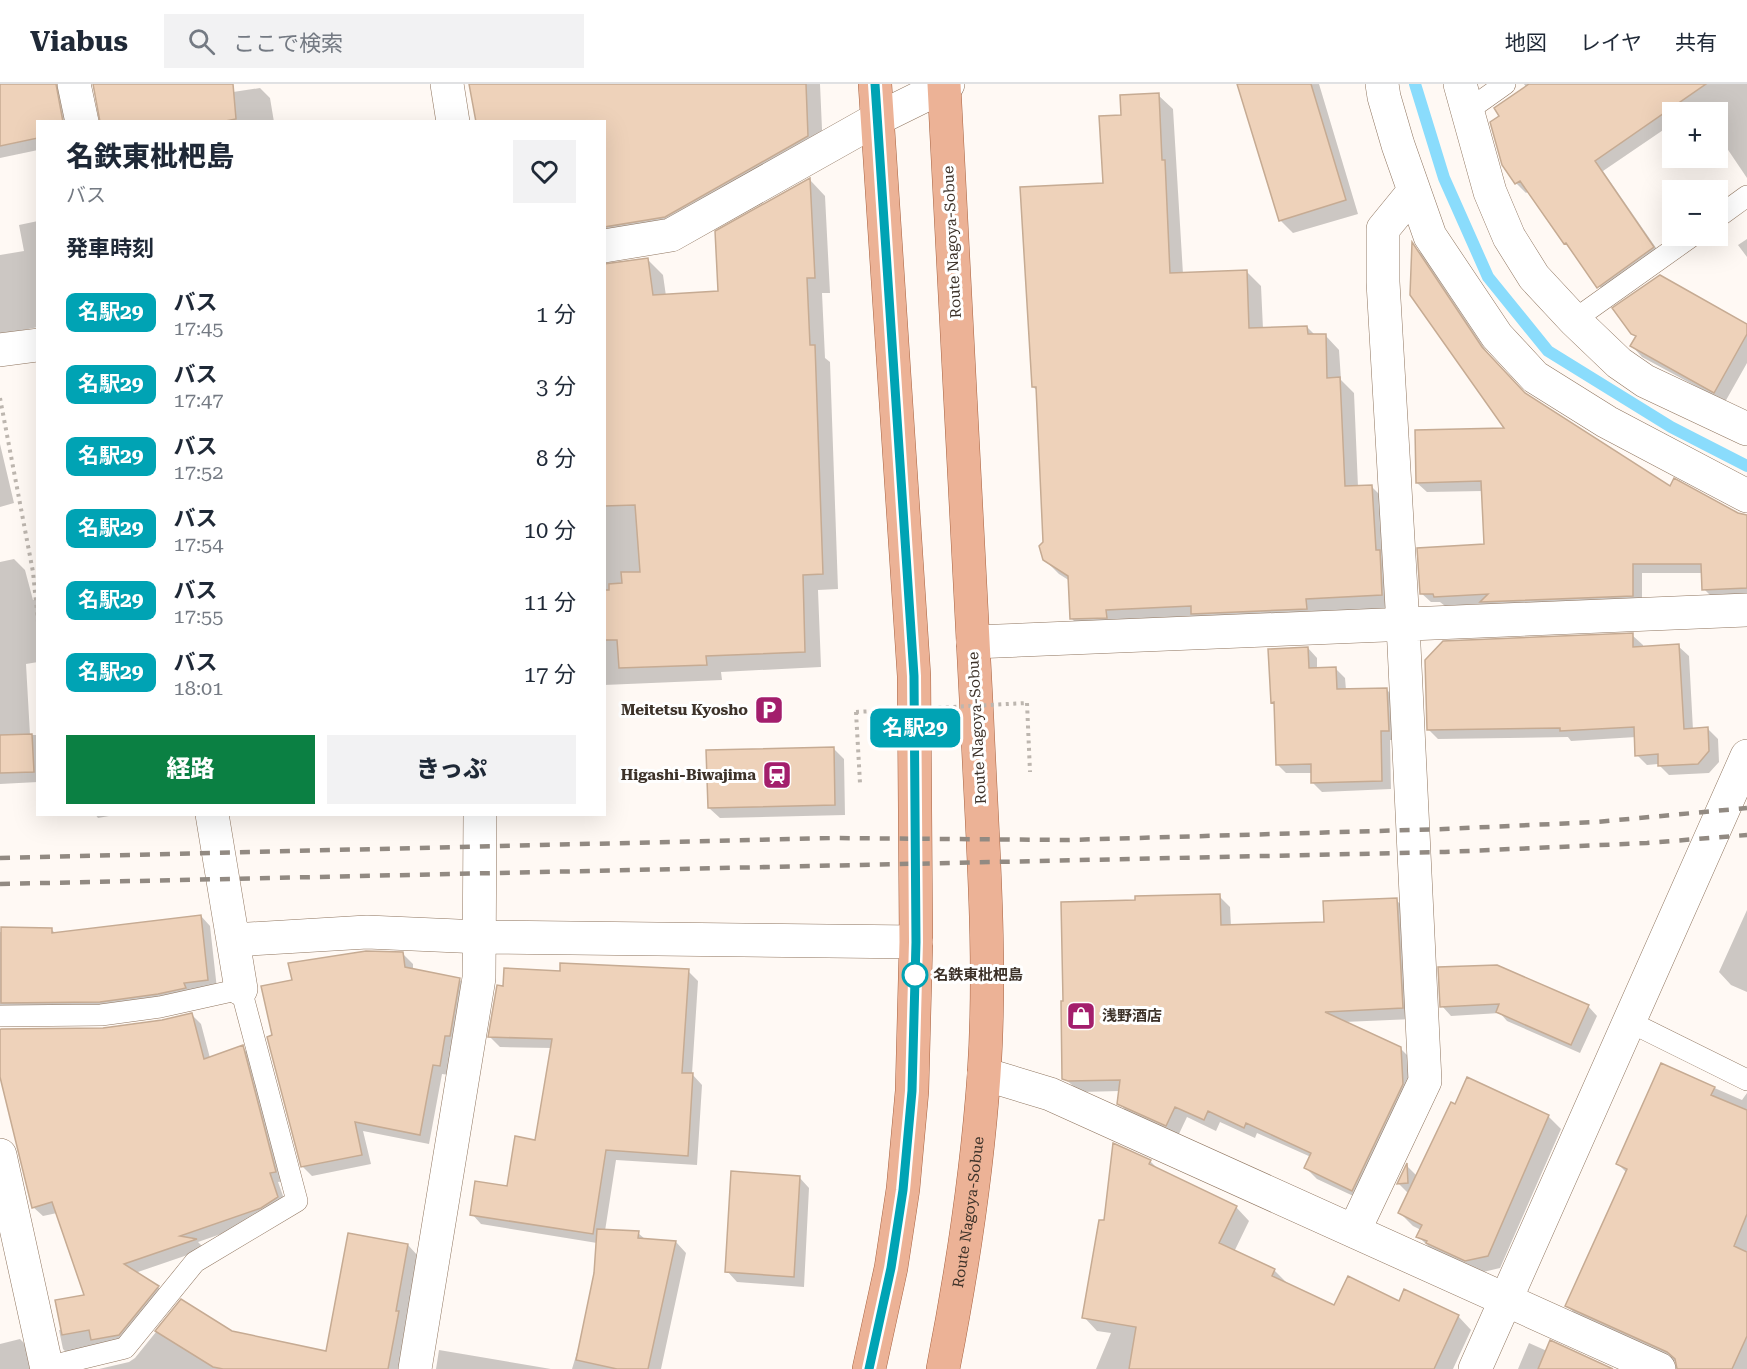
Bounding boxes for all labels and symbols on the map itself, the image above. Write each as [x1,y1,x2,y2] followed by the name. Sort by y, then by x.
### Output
[939,165,965,319] street label: Route Nagoya-Sobue
[964,651,990,805] street label: Route Nagoya-Sobue
[753,694,785,726] parking icon: Meitetsu Kyosho
[621,701,748,719] place label: Meitetsu Kyosho
[873,708,957,748] line badge: 名駅29
[761,759,793,791] station icon: Higashi-Biwajima
[621,766,756,784] place label: Higashi-Biwajima
[902,962,928,988] marker: 名鉄東枇杷島
[933,966,1023,984] place label: 名鉄東枇杷島
[1065,1000,1097,1032] shop icon: 浅野酒店
[1102,1007,1162,1025] place label: 浅野酒店
[949,1135,988,1289] street label: Route Nagoya-Sobue

